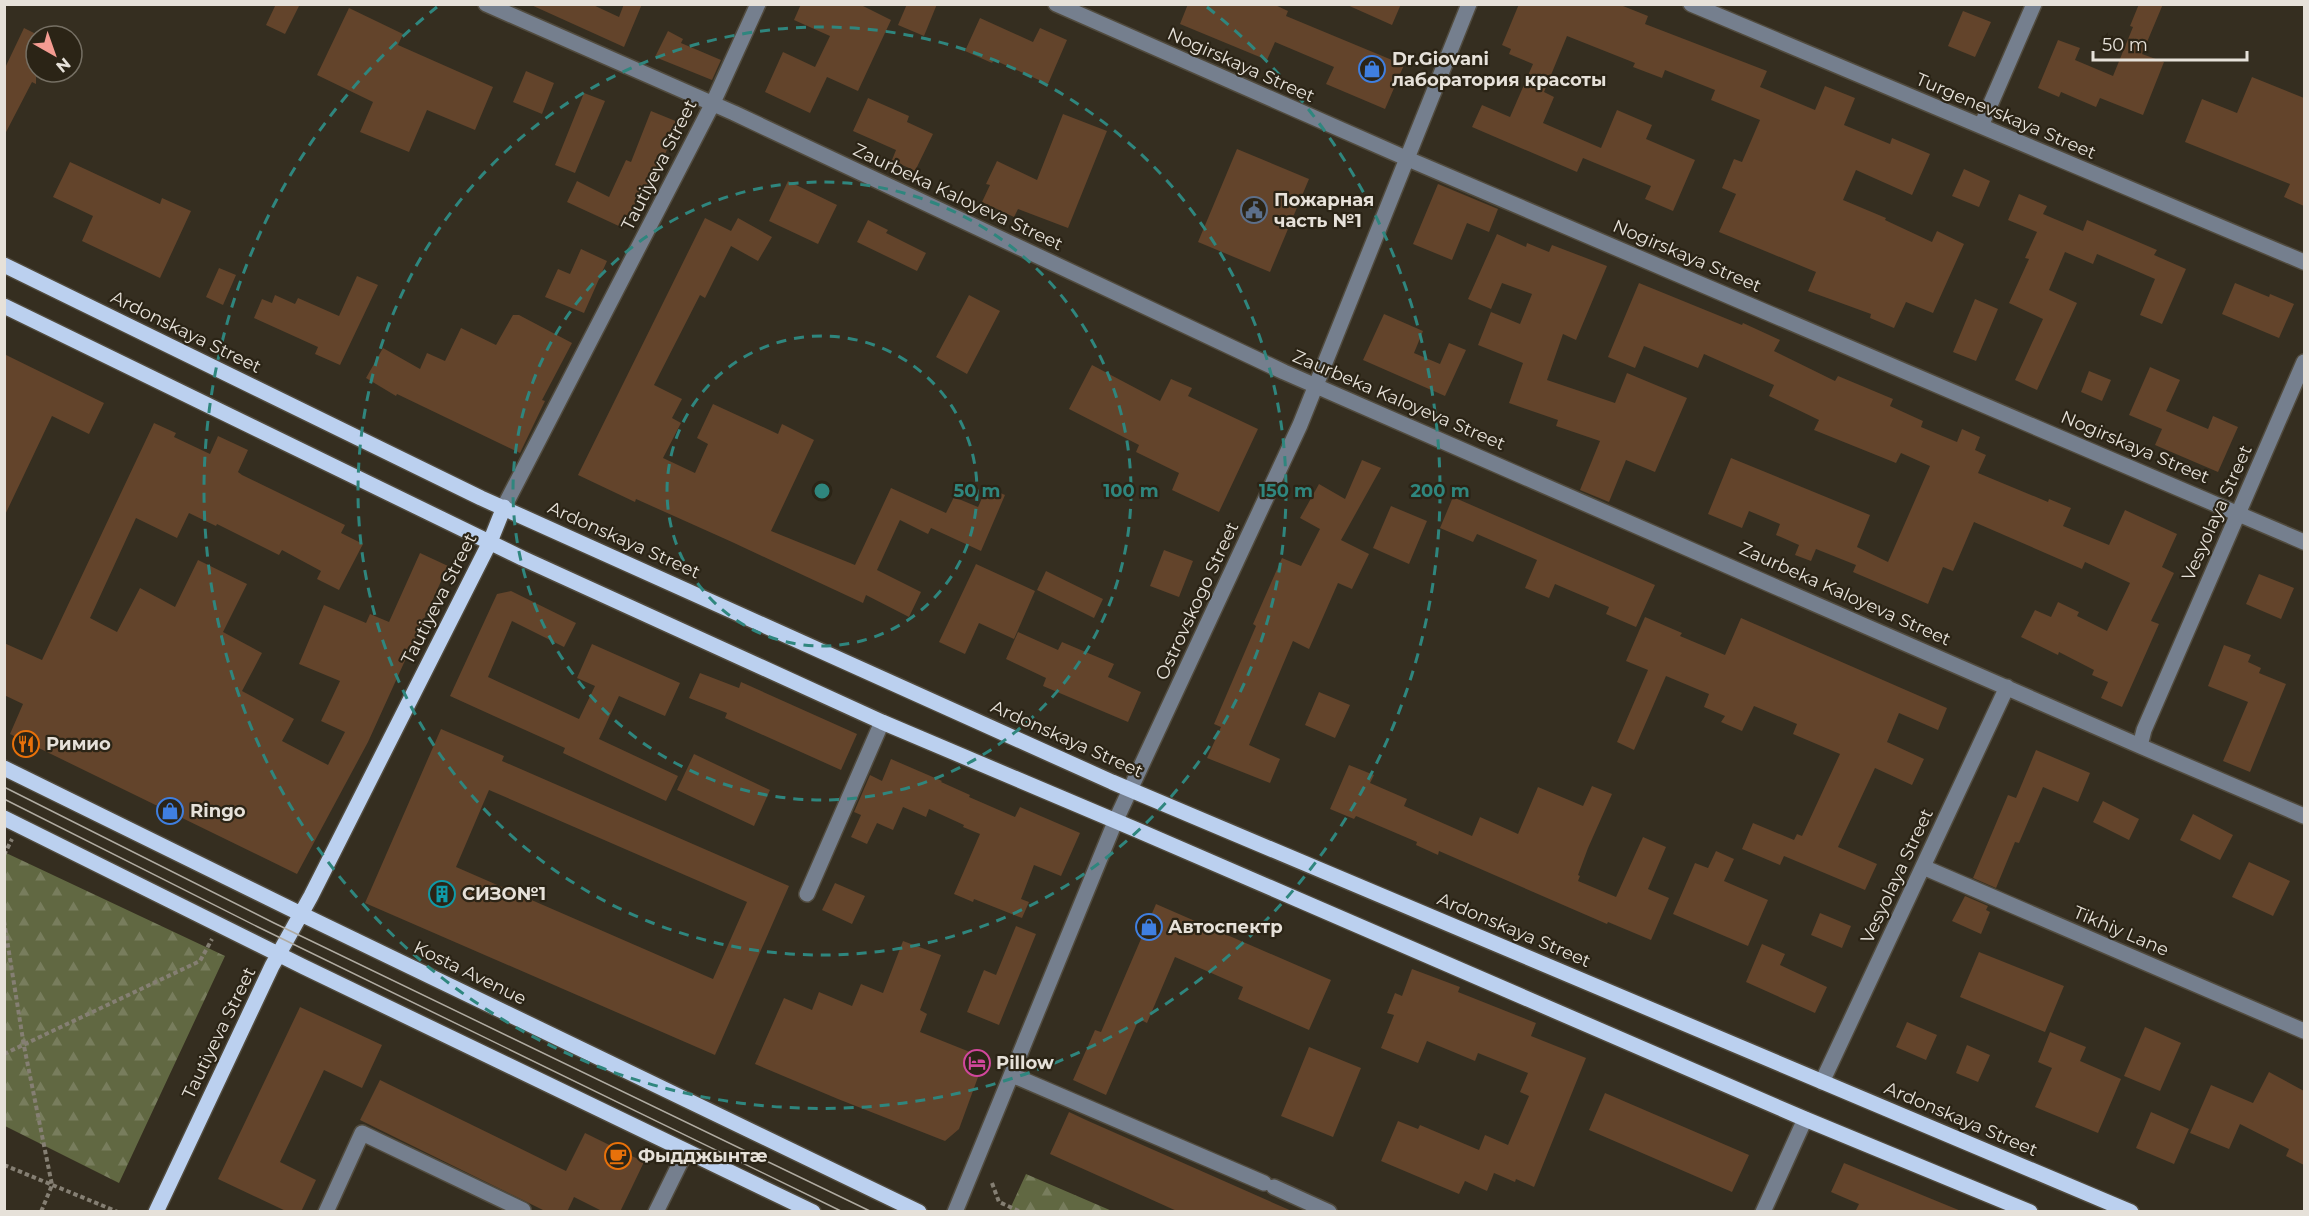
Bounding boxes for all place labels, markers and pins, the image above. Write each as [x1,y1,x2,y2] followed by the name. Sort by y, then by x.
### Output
[1392,48,1606,91] place label: Dr.Giovani лаборатория красоты
[1357,54,1387,84] shop icon: Dr.Giovani лаборатория красоты
[1274,189,1374,232] place label: Пожарная часть №1
[1239,195,1269,225] public building icon: Пожарная часть №1
[812,481,832,501] centre of rings
[11,729,41,759] restaurant icon: Римио
[46,733,111,755] place label: Римио
[155,796,185,826] shop icon: Ringo
[190,800,246,822] place label: Ringo
[427,879,457,909] building icon: СИЗО№1
[462,883,546,905] place label: СИЗО№1
[1134,912,1164,942] shop icon: Автоспектр
[1168,916,1283,938] place label: Автоспектр
[962,1048,992,1078] hotel icon: Pillow
[996,1052,1054,1074] place label: Pillow
[603,1141,633,1171] cafe icon: Фыдджынтӕ
[638,1145,768,1167] place label: Фыдджынтӕ

